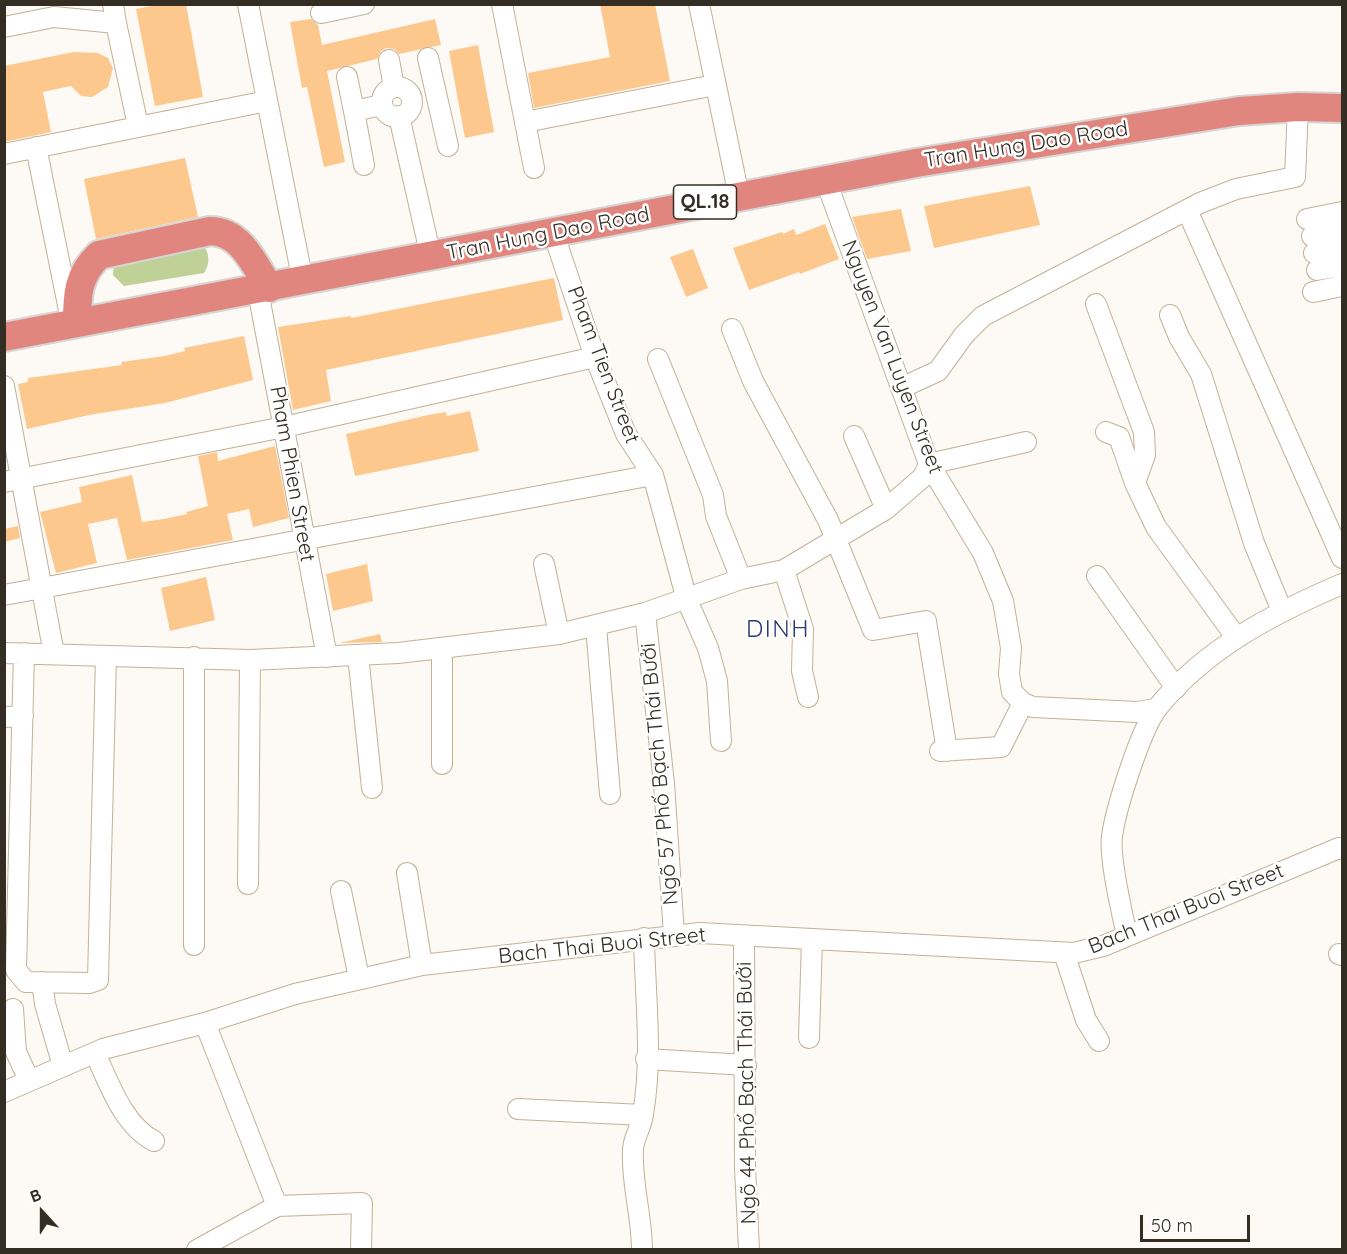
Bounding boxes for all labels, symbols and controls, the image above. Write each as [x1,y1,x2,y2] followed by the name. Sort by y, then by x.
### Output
[922,116,1130,174] street label: Tran Hung Dao Road
[674,185,736,219] road number: QL.18
[444,202,652,266] street label: Tran Hung Dao Road
[836,237,948,477] street label: Nguyen Van Luyen Street
[561,283,645,447] street label: Pham Tien Street
[264,384,320,564] street label: Pham Phien Street
[746,616,810,644] district label: DINH
[636,642,684,906] street label: Ngõ 57 Phố Bạch Thái Bưởi
[1085,858,1287,960] street label: Bach Thai Buoi Street
[497,923,707,969] street label: Bach Thai Buoi Street
[732,961,762,1225] street label: Ngõ 44 Phố Bạch Thái Bưởi
[12,1182,72,1242] north arrow
[27,1184,44,1206] text: B
[1143,1203,1252,1241] scale bar
[1151,1214,1193,1237] text: 50 m

